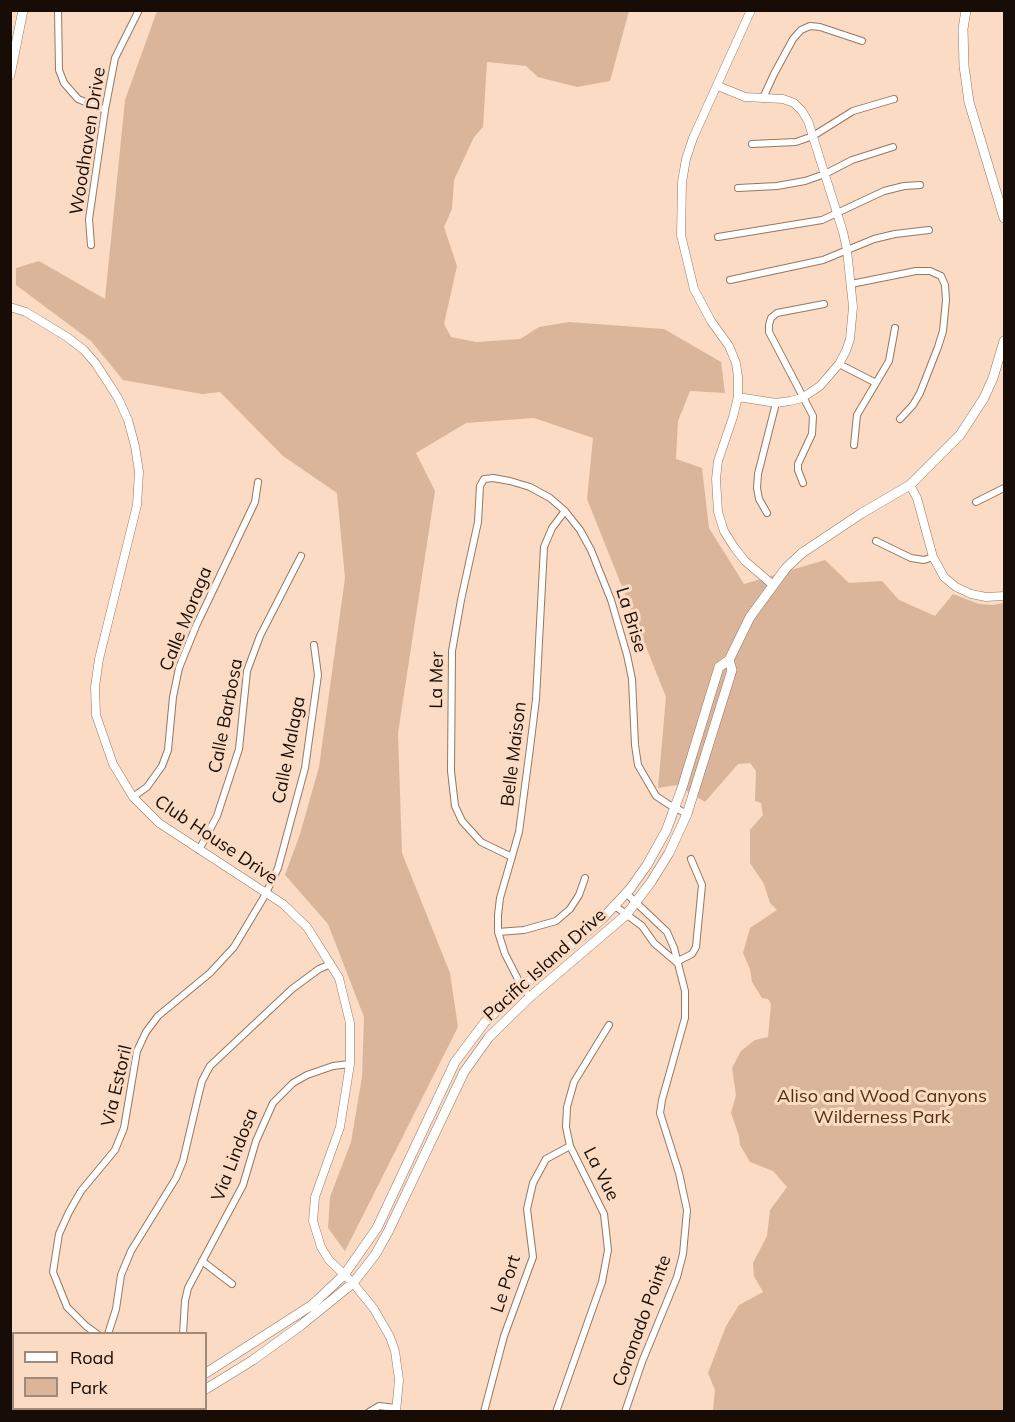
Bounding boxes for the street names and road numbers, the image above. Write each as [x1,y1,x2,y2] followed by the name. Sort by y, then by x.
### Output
[66,65,110,217] street label: Woodhaven Drive
[155,564,217,674] street label: Calle Moraga
[611,585,651,655] street label: La Brise
[426,651,448,709] street label: La Mer
[204,657,248,775] street label: Calle Barbosa
[268,695,310,805] street label: Calle Malaga
[497,700,531,808] street label: Belle Maison
[150,791,282,889] street label: Club House Drive
[479,904,611,1026] street label: Pacific Island Drive
[97,1043,137,1129] street label: Via Estoril
[207,1105,263,1205] street label: Via Lindosa
[578,1144,624,1204] street label: La Vue
[608,1252,676,1390] street label: Coronado Pointe
[487,1253,525,1315] street label: Le Port

